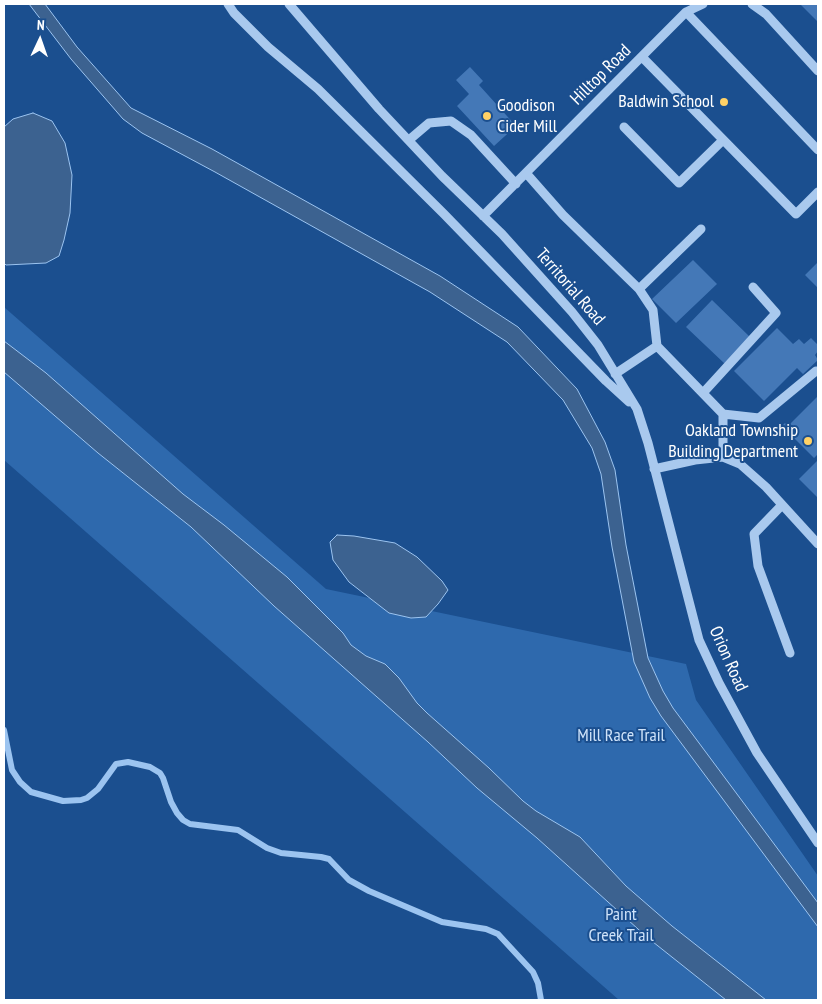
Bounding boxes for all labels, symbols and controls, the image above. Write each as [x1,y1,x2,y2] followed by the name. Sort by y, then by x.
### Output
[15,15,65,65] north arrow
[37,16,45,34] text: N
[566,40,636,110] street label: Hilltop Road
[618,91,714,113] place label: Baldwin School
[497,95,557,138] place label: Goodison Cider Mill
[718,96,730,108] marker: Baldwin School
[481,110,493,122] marker: Goodison Cider Mill
[531,244,609,330] street label: Territorial Road
[668,420,798,462] place label: Oakland Township Building Department
[802,435,814,447] marker: Oakland Township Building Department
[704,623,752,695] street label: Orion Road
[577,725,665,747] park label: Mill Race Trail
[588,904,654,946] park label: Paint Creek Trail

